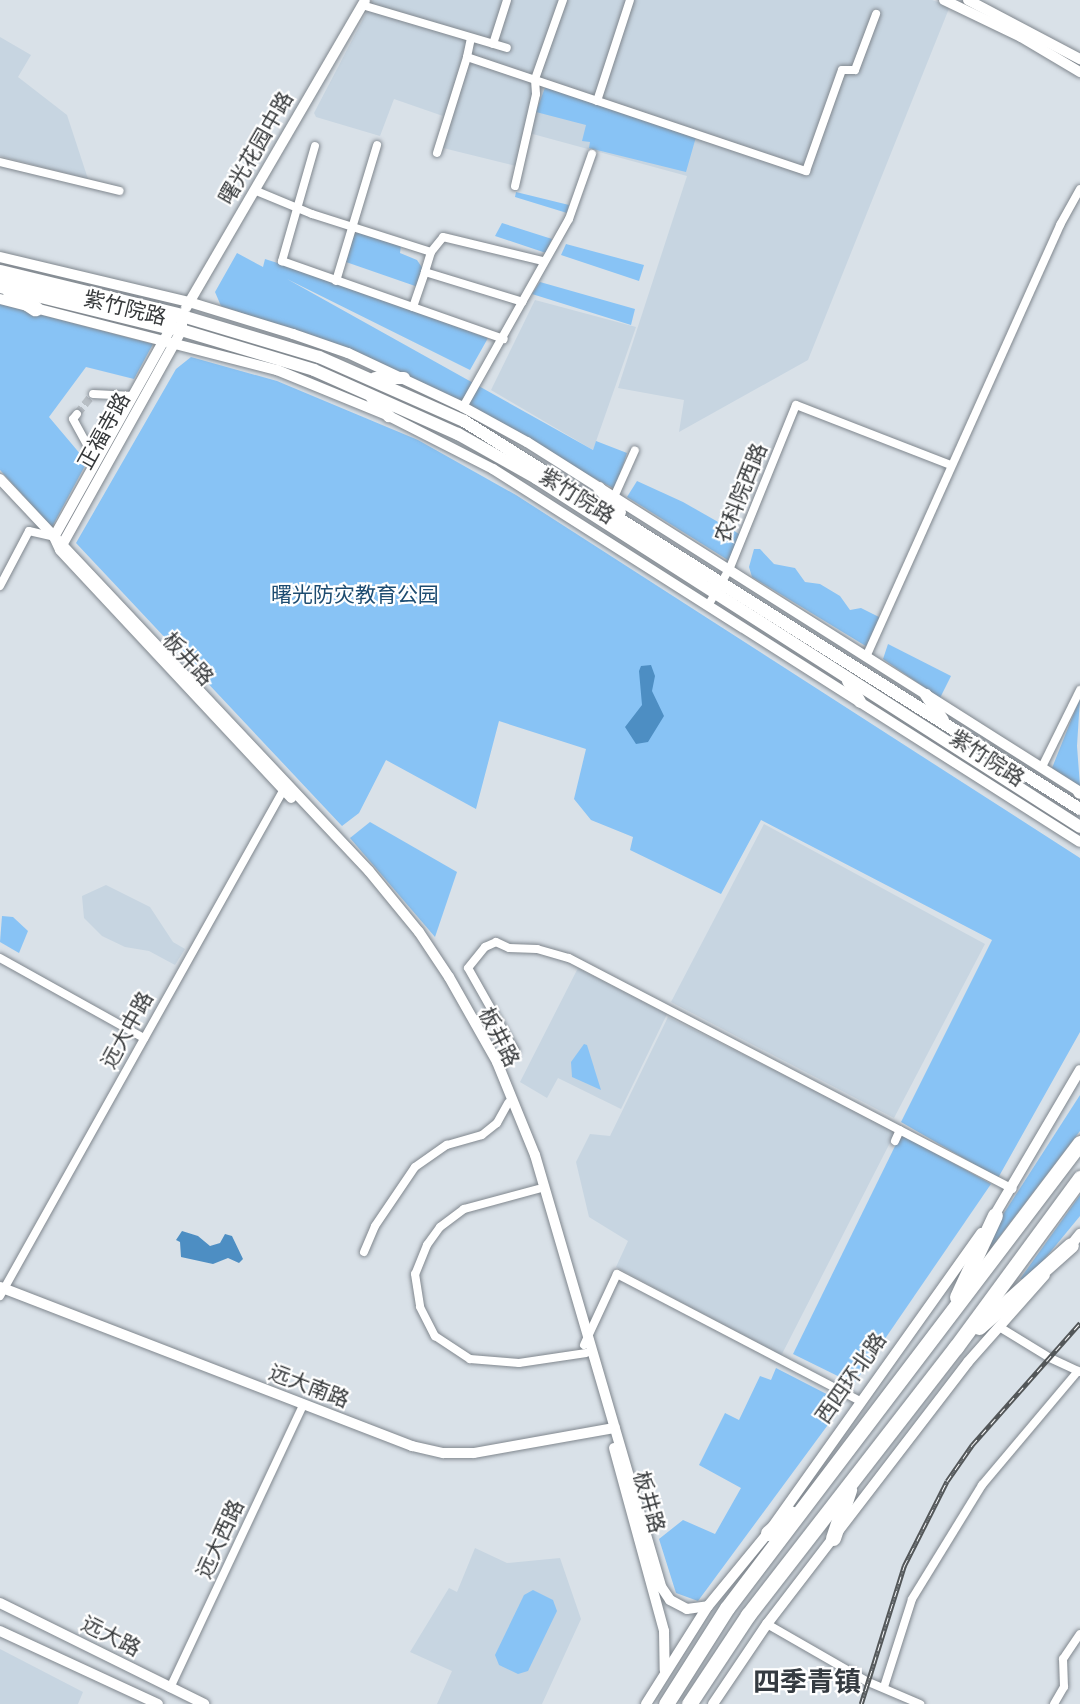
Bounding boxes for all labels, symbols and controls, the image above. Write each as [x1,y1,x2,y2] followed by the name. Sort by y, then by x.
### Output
[214,87,298,209] street label: 曙光花园中路
[81,286,169,330] street label: 紫竹院路
[73,388,135,474] street label: 正福寺路
[710,440,772,546] street label: 农科院西路
[535,463,619,529] street label: 紫竹院路
[271,582,439,608] park label: 曙光防灾教育公园
[157,627,219,691] street label: 板井路
[945,725,1029,791] street label: 紫竹院路
[96,987,158,1073] street label: 远大中路
[473,1003,525,1071] street label: 板井路
[811,1328,891,1428] street label: 西四环北路
[265,1359,353,1413] street label: 远大南路
[628,1468,670,1536] street label: 板井路
[191,1496,249,1582] street label: 远大西路
[77,1610,145,1662] street label: 远大路
[753,1666,861,1698] district label: 四季青镇

